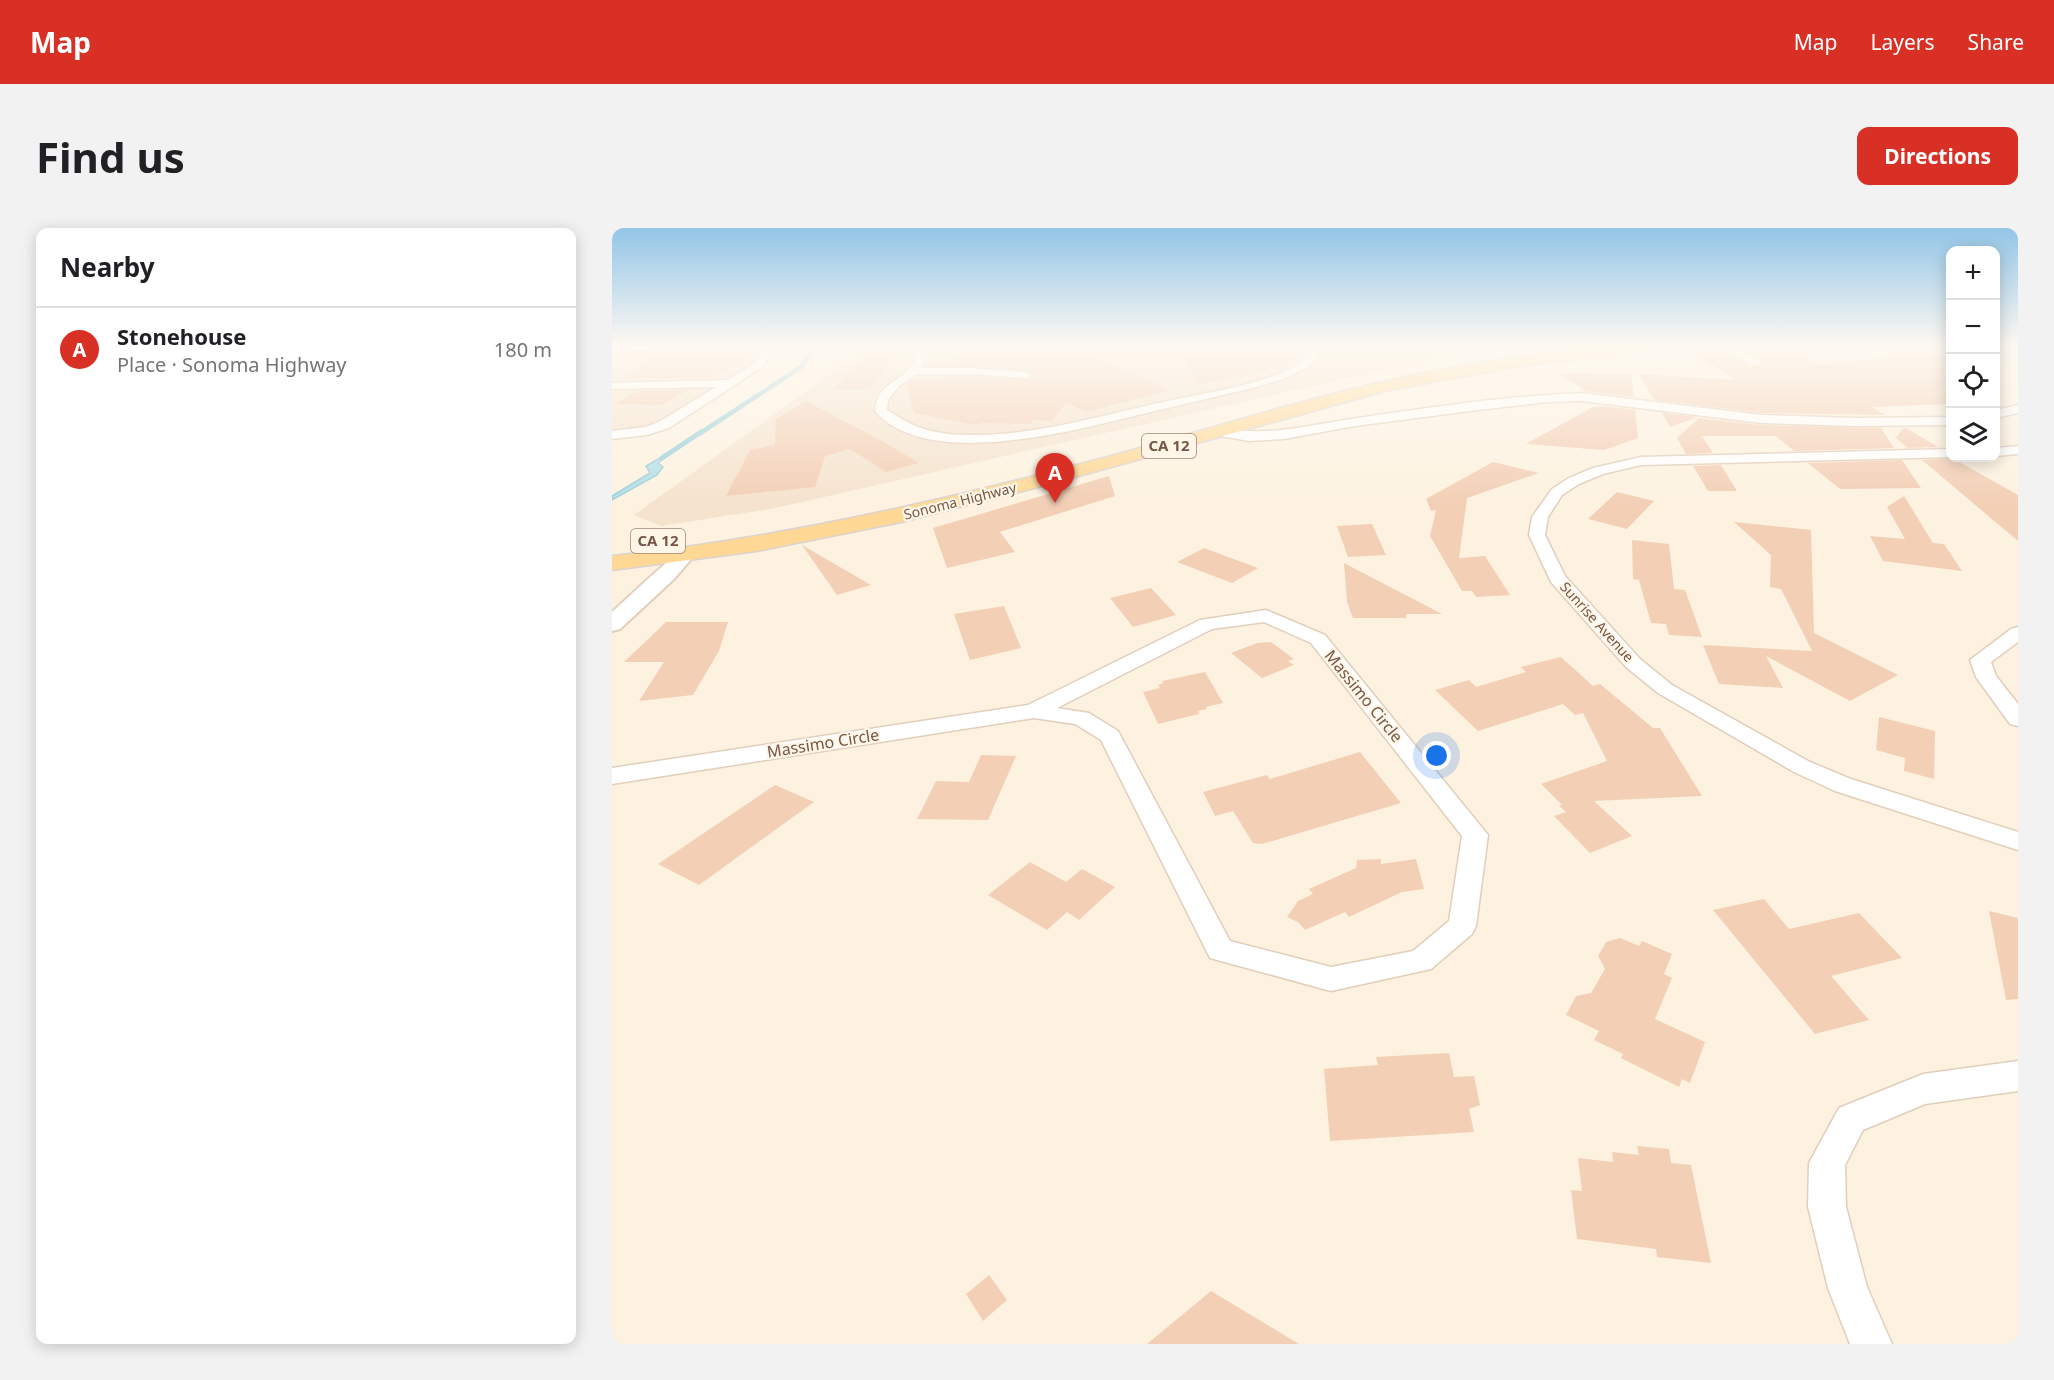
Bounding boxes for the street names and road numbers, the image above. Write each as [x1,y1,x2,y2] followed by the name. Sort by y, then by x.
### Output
[1142,434,1196,458] road number: CA 12
[902,477,1019,524] street label: Sonoma Highway
[631,529,685,553] road number: CA 12
[1556,577,1639,666] street label: Sunrise Avenue
[1320,645,1408,747] street label: Massimo Circle
[765,723,881,763] street label: Massimo Circle

